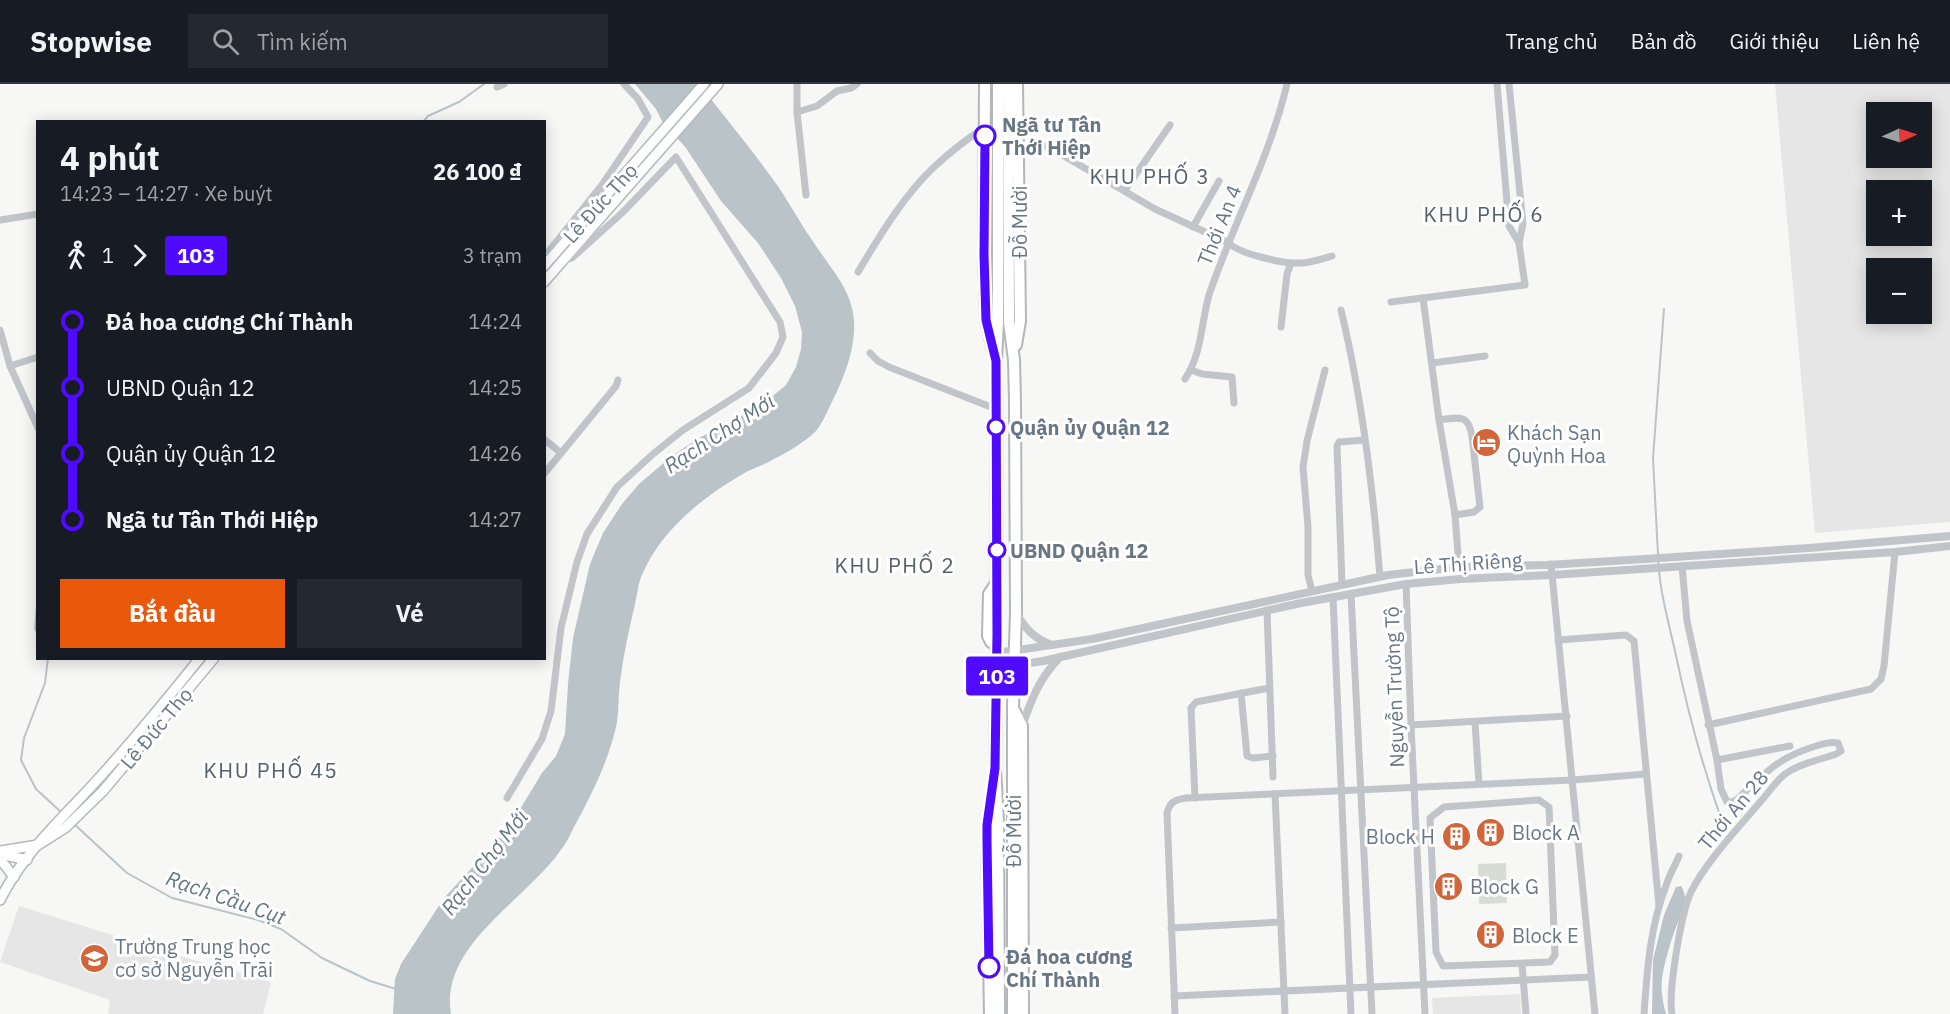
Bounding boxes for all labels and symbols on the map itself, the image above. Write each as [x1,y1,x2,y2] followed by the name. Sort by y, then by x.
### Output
[1866,102,1932,168] north arrow
[1002,111,1101,161] place label: Ngã tư Tân Thới Hiệp
[974,125,996,147] marker: Ngã tư Tân Thới Hiệp
[557,157,643,249] street label: Lê Đức Thọ
[1090,161,1210,190] district label: KHU PHỐ 3
[1191,181,1247,269] street label: Thới An 4
[1006,185,1033,259] street label: Đỗ Mười
[1424,199,1544,228] district label: KHU PHỐ 6
[658,387,780,479] water label: Rạch Chợ Mới
[1010,414,1170,441] place label: Quận ủy Quận 12
[987,418,1005,436] marker: Quận ủy Quận 12
[1507,419,1606,469] place label: Khách Sạn Quỳnh Hoa
[1470,427,1502,459] hotel icon: Khách Sạn Quỳnh Hoa
[1010,537,1149,564] place label: UBND Quận 12
[988,541,1006,559] marker: UBND Quận 12
[1413,546,1524,580] street label: Lê Thị Riêng
[835,550,955,579] district label: KHU PHỐ 2
[1378,606,1410,768] street label: Nguyễn Trường Tộ
[962,656,1032,696] line badge: 103
[114,681,198,775] street label: Lê Đức Thọ
[204,755,338,784] district label: KHU PHỐ 45
[1692,764,1774,856] street label: Thới An 28
[1000,794,1027,868] street label: Đỗ Mười
[434,803,534,920] water label: Rạch Chợ Mới
[1475,816,1507,848] building icon: Block A
[1512,819,1580,846] place label: Block A
[1440,820,1472,852] building icon: Block H
[1366,823,1435,850] place label: Block H
[163,864,291,931] water label: Rạch Cầu Cụt
[1433,870,1465,902] building icon: Block G
[1470,873,1539,900] place label: Block G
[1475,919,1507,951] building icon: Block E
[1512,922,1579,949] place label: Block E
[115,933,273,983] place label: Trường Trung học cơ sở Nguyễn Trãi
[78,942,110,974] school or university icon: Trường Trung học cơ sở Nguyễn Trãi
[1006,943,1133,993] place label: Đá hoa cương Chí Thành
[978,956,1000,978] marker: Đá hoa cương Chí Thành

